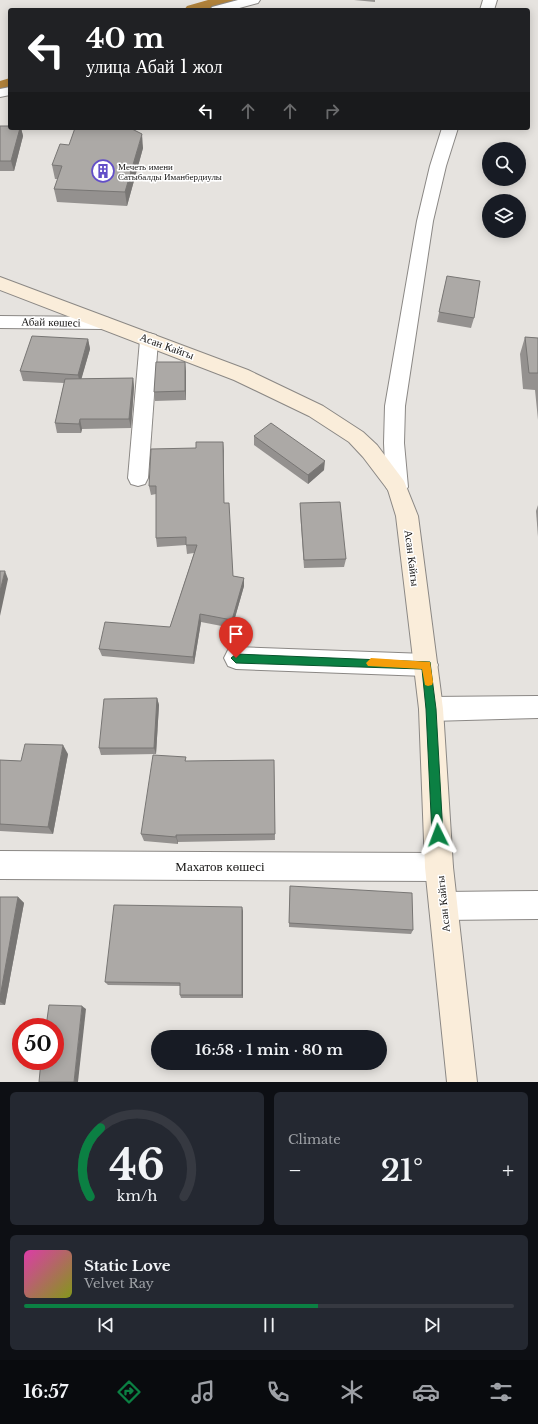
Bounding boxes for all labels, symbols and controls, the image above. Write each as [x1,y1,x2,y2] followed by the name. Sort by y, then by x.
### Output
[86,21,164,56] text: 40 m
[20,24,72,76] icon: left
[86,56,223,78] text: улица Абай 1 жол
[195,100,217,122] icon: left
[237,100,259,122] icon: ahead
[279,100,301,122] icon: ahead
[321,100,343,122] icon: right
[482,142,526,238] map controls
[482,142,526,186] button: search
[90,158,116,184] building icon: Мечеть имени Сатыбалды Иманбердиулы
[118,161,222,182] place label: Мечеть имени Сатыбалды Иманбердиулы
[482,194,526,238] button: layers
[21,314,81,330] street label: Абай көшесі
[138,330,196,362] street label: Асан Кайгы
[402,529,422,587] street label: Асан Кайгы
[219,617,253,658] pin
[225,623,247,645] icon: arrive
[417,814,459,856] position arrow
[175,858,265,875] street label: Махатов көшесі
[433,875,453,933] street label: Асан Кайгы
[12,1018,64,1070] speed limit sign: 50
[195,1040,343,1059] text: 16:58 · 1 min · 80 m
[288,1131,341,1148] text: Climate
[109,1139,165,1190] text: 46
[381,1152,423,1189] text: 21°
[288,1157,302,1184] text: −
[502,1157,514,1184] text: +
[117,1186,157,1204] text: km/h
[84,1256,170,1275] text: Static Love
[84,1275,154,1292] text: Velvet Ray
[95,1314,117,1336] icon: previous
[258,1314,280,1336] icon: pause
[421,1314,443,1336] icon: next
[115,1378,143,1406] icon: directions
[189,1378,217,1406] icon: music
[264,1378,292,1406] icon: phone
[338,1378,366,1406] icon: climate
[412,1378,440,1406] icon: car
[487,1378,515,1406] icon: filters
[23,1381,68,1403] text: 16:57

